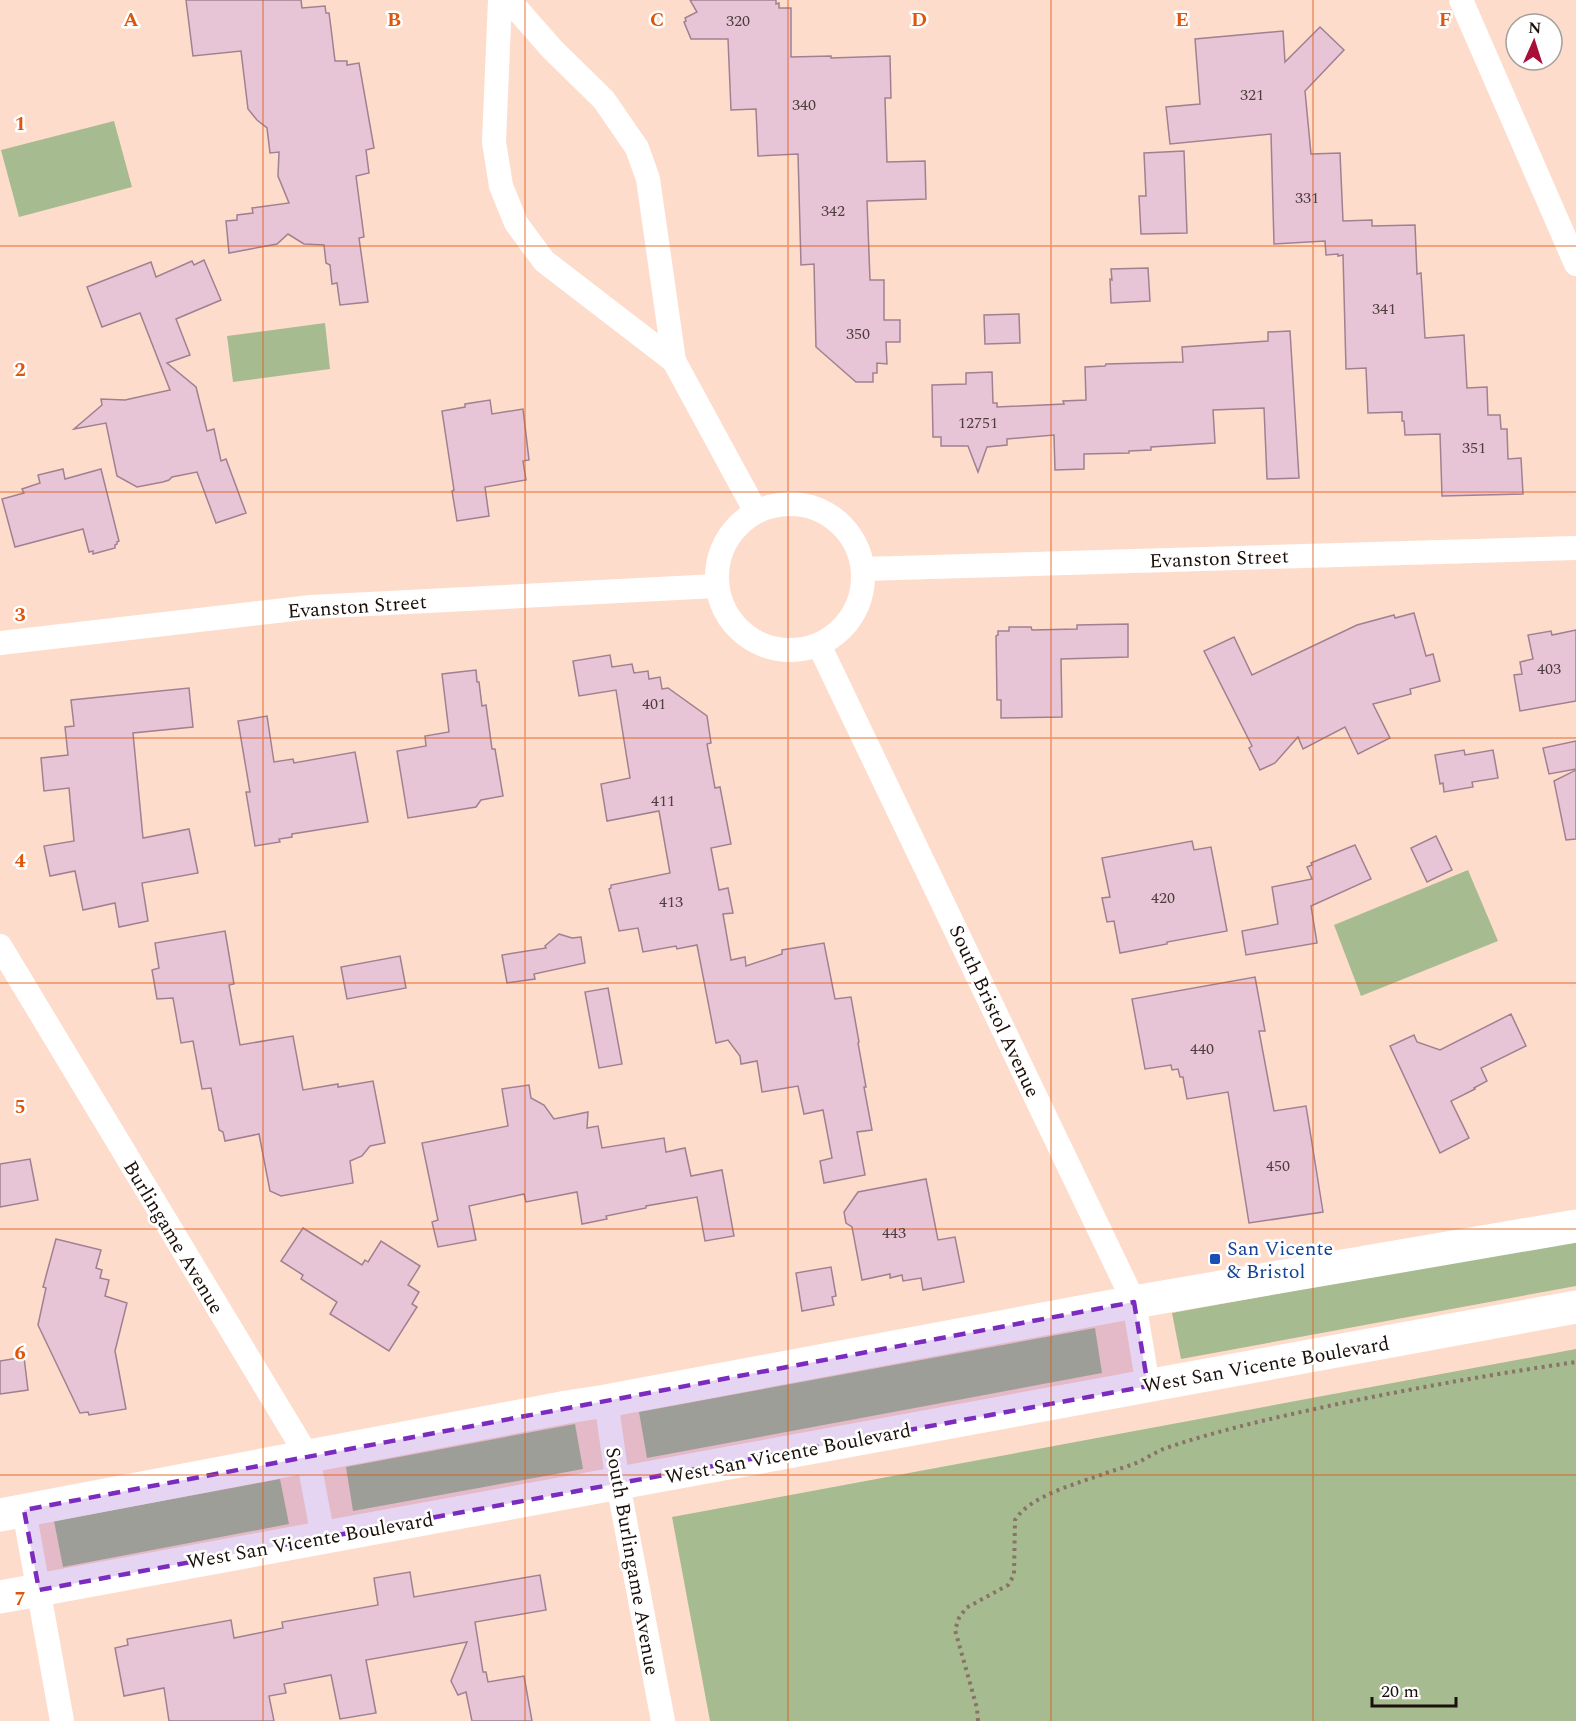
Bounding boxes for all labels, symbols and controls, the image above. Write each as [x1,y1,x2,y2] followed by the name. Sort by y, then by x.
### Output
[123,5,139,35] text: A
[387,5,401,35] text: B
[650,5,664,35] text: C
[911,5,927,35] text: D
[1175,5,1189,35] text: E
[1439,5,1451,35] text: F
[726,9,750,33] house number: 320
[1504,12,1564,72] north arrow
[1528,16,1542,40] text: N
[1240,83,1264,107] house number: 321
[792,93,816,117] house number: 340
[14,109,26,139] text: 1
[1295,186,1319,210] house number: 331
[821,199,845,223] house number: 342
[1372,297,1396,321] house number: 341
[846,322,870,346] house number: 350
[14,355,26,385] text: 2
[958,411,998,435] house number: 12751
[1462,436,1486,460] house number: 351
[1149,542,1289,576] street label: Evanston Street
[286,587,428,627] street label: Evanston Street
[14,600,26,630] text: 3
[1537,657,1561,681] house number: 403
[642,692,666,716] house number: 401
[651,789,675,813] house number: 411
[14,846,26,876] text: 4
[1151,886,1175,910] house number: 420
[659,890,683,914] house number: 413
[941,920,1047,1103] street label: South Bristol Avenue
[1190,1037,1214,1061] house number: 440
[14,1092,26,1122] text: 5
[1266,1154,1290,1178] house number: 450
[115,1155,231,1320] street label: Burlingame Avenue
[882,1221,906,1245] house number: 443
[1227,1234,1333,1287] place label: San Vicente & Bristol
[1208,1252,1222,1266] marker: San Vicente & Bristol
[1140,1329,1392,1401] street label: West San Vicente Boulevard
[14,1338,26,1368] text: 6
[663,1415,914,1493] street label: West San Vicente Boulevard
[597,1445,667,1678] street label: South Burlingame Avenue
[184,1505,436,1577] street label: West San Vicente Boulevard
[14,1584,26,1614] text: 7
[1372,1670,1456,1708] scale bar
[1381,1678,1419,1705] text: 20 m

